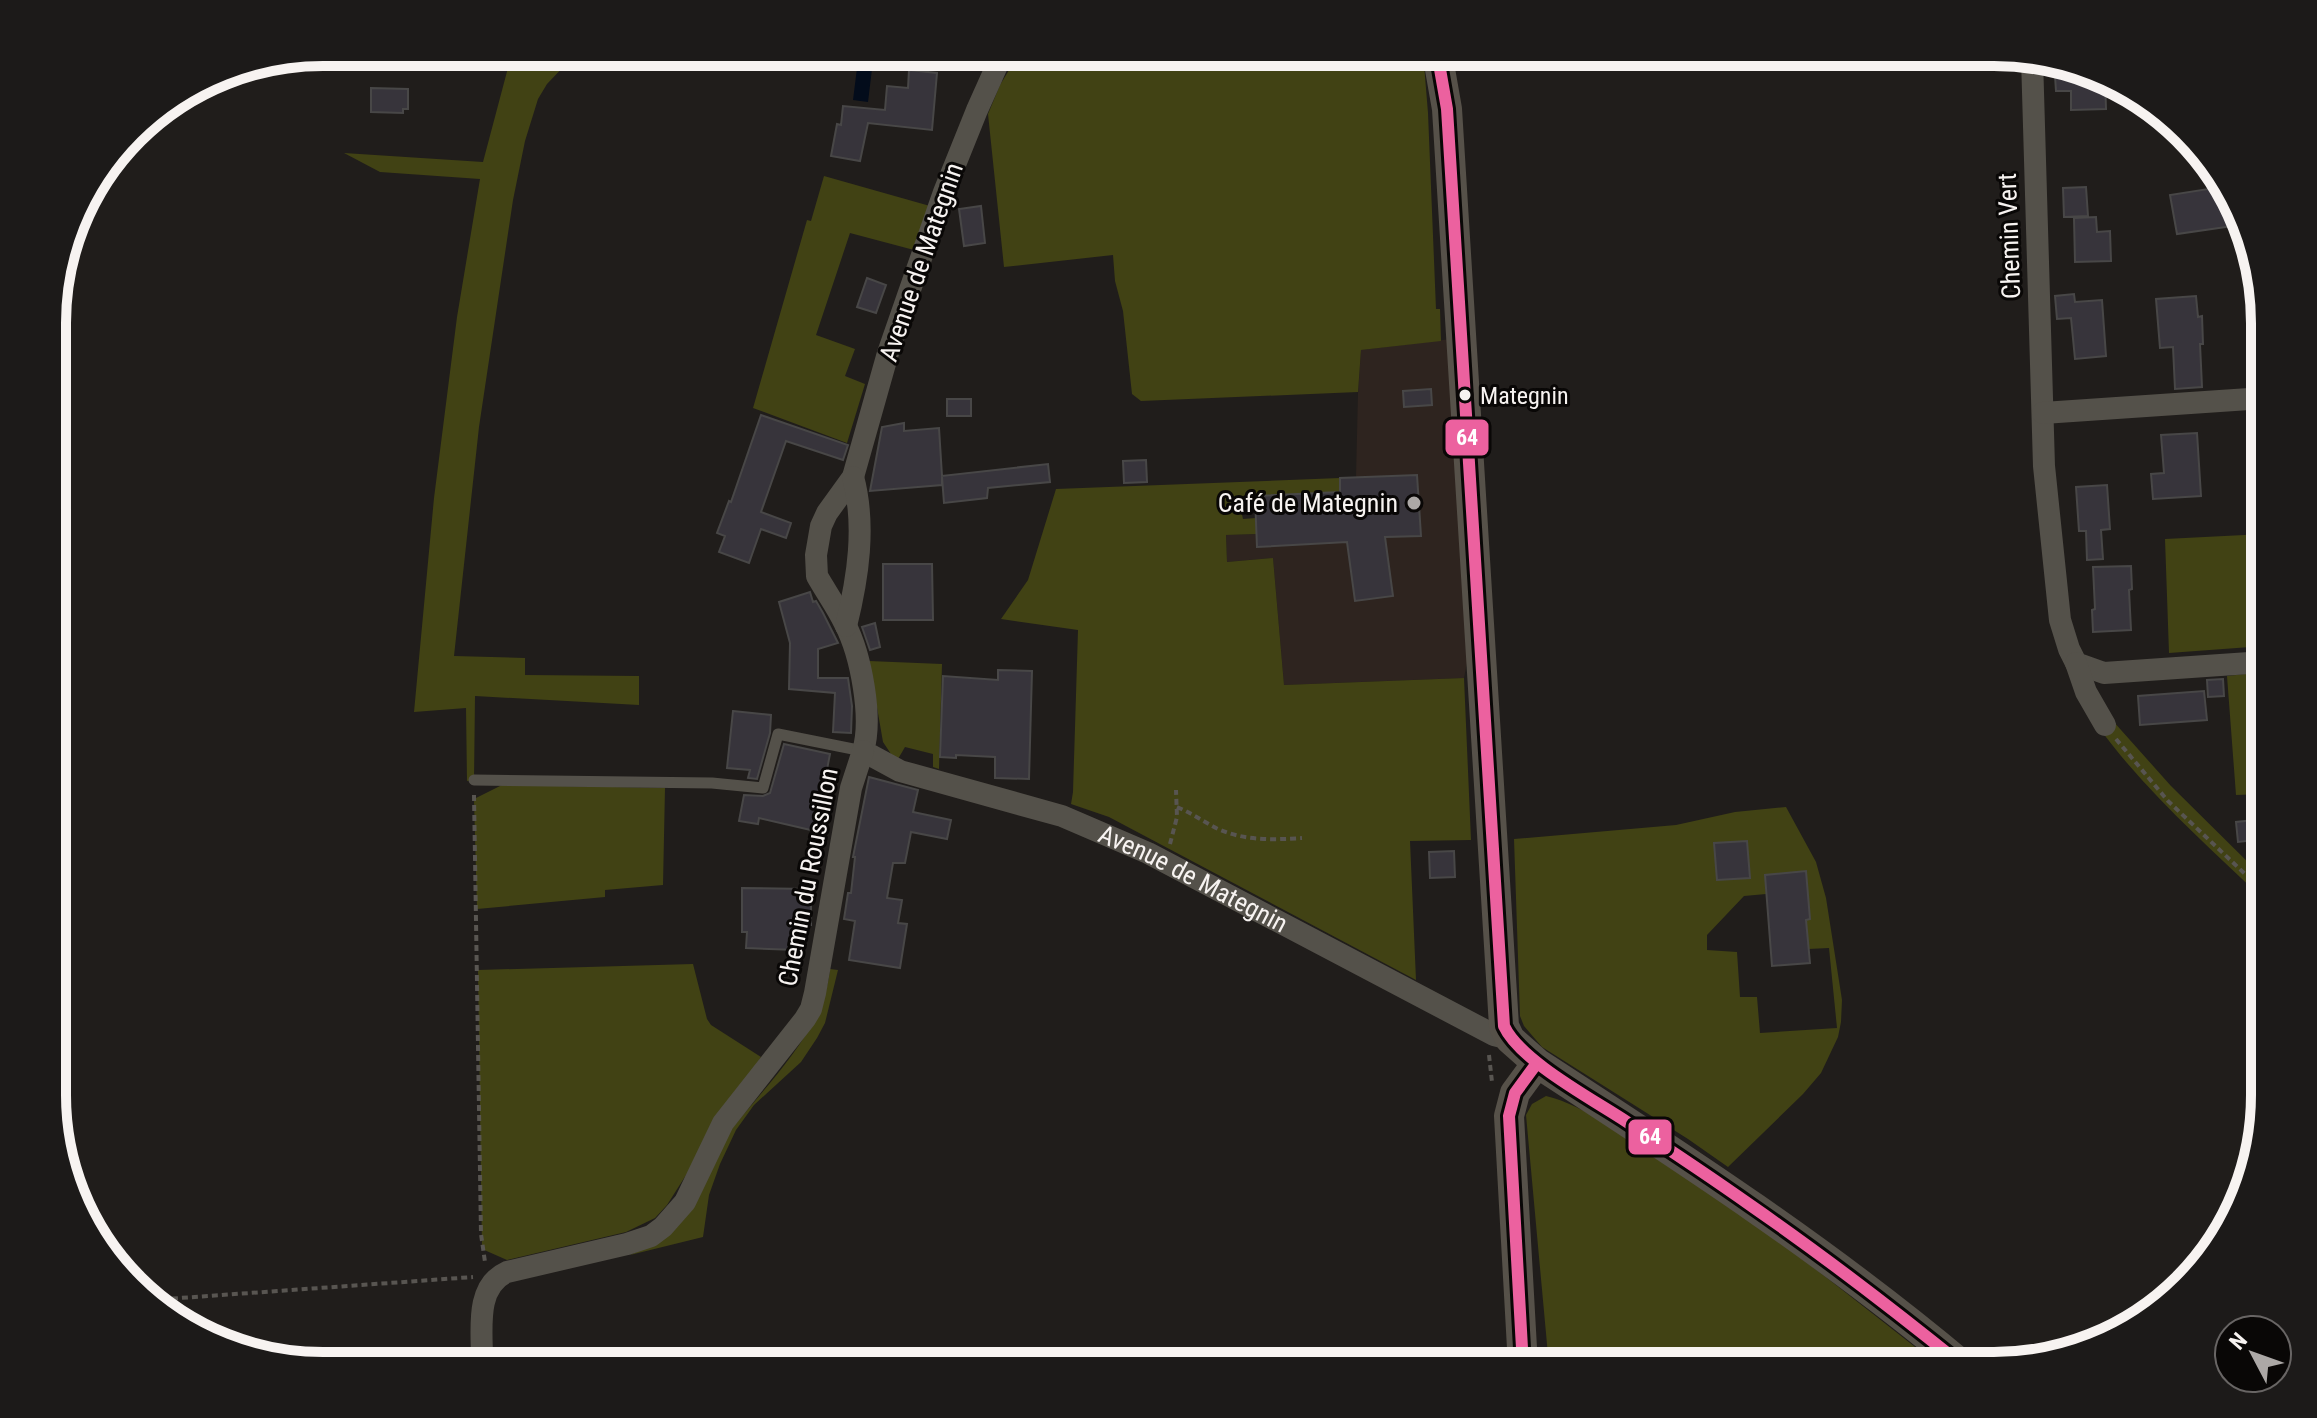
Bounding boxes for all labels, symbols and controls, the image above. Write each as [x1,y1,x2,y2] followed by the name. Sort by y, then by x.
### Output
[873,159,969,365] street label: Avenue de Mategnin
[1992,172,2026,300] street label: Chemin Vert
[1480,382,1569,410] place label: Mategnin
[1457,387,1473,403] marker: Mategnin
[1444,418,1490,457] line badge: 64
[1456,425,1478,450] text: 64
[1218,488,1398,518] place label: Café de Mategnin
[1405,494,1423,512] marker: Café de Mategnin
[772,765,844,989] street label: Chemin du Roussillon
[1094,819,1293,939] street label: Avenue de Mategnin
[1627,1118,1673,1156] line badge: 64
[1639,1124,1661,1149] text: 64
[2213,1314,2293,1394] north arrow
[2224,1328,2252,1354] text: N

